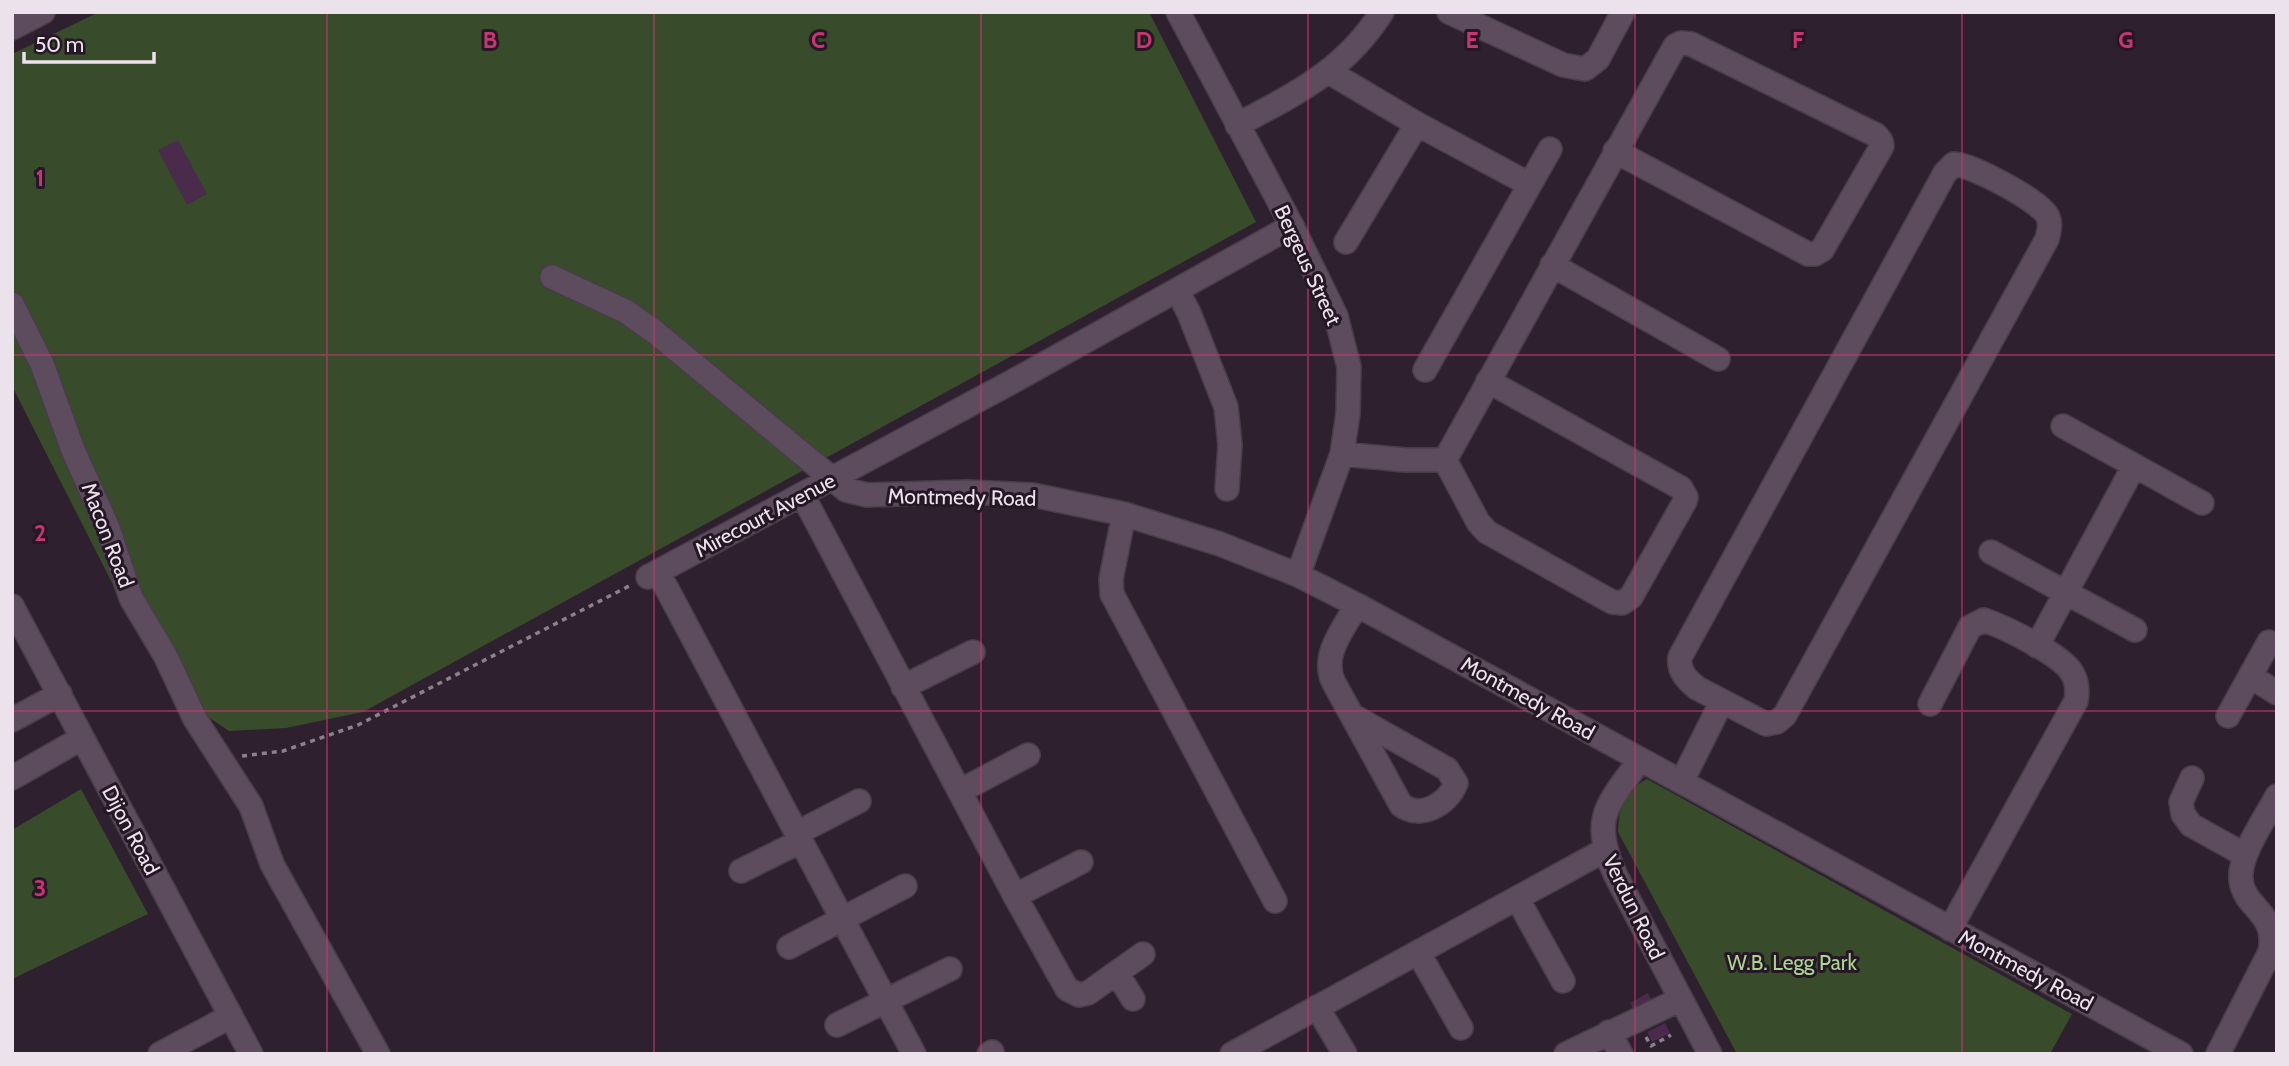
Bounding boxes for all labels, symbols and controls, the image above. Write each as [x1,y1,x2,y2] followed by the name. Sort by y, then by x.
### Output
[24,21,154,65] scale bar
[483,26,497,54] text: B
[811,26,825,54] text: C
[1136,26,1152,54] text: D
[1465,26,1479,54] text: E
[1792,26,1804,54] text: F
[2118,26,2134,54] text: G
[35,32,84,57] text: 50 m
[36,164,44,192] text: 1
[1269,201,1347,329] street label: Bergeus Street
[691,467,840,563] street label: Mirecourt Avenue
[77,479,139,591] street label: Macon Road
[887,483,1037,511] street label: Montmedy Road
[34,519,46,547] text: 2
[1457,651,1599,745] street label: Montmedy Road
[96,781,165,879] street label: Dijon Road
[1598,851,1670,963] street label: Verdun Road
[34,874,46,902] text: 3
[1954,924,2098,1016] street label: Montmedy Road
[1727,950,1857,975] park label: W.B. Legg Park

